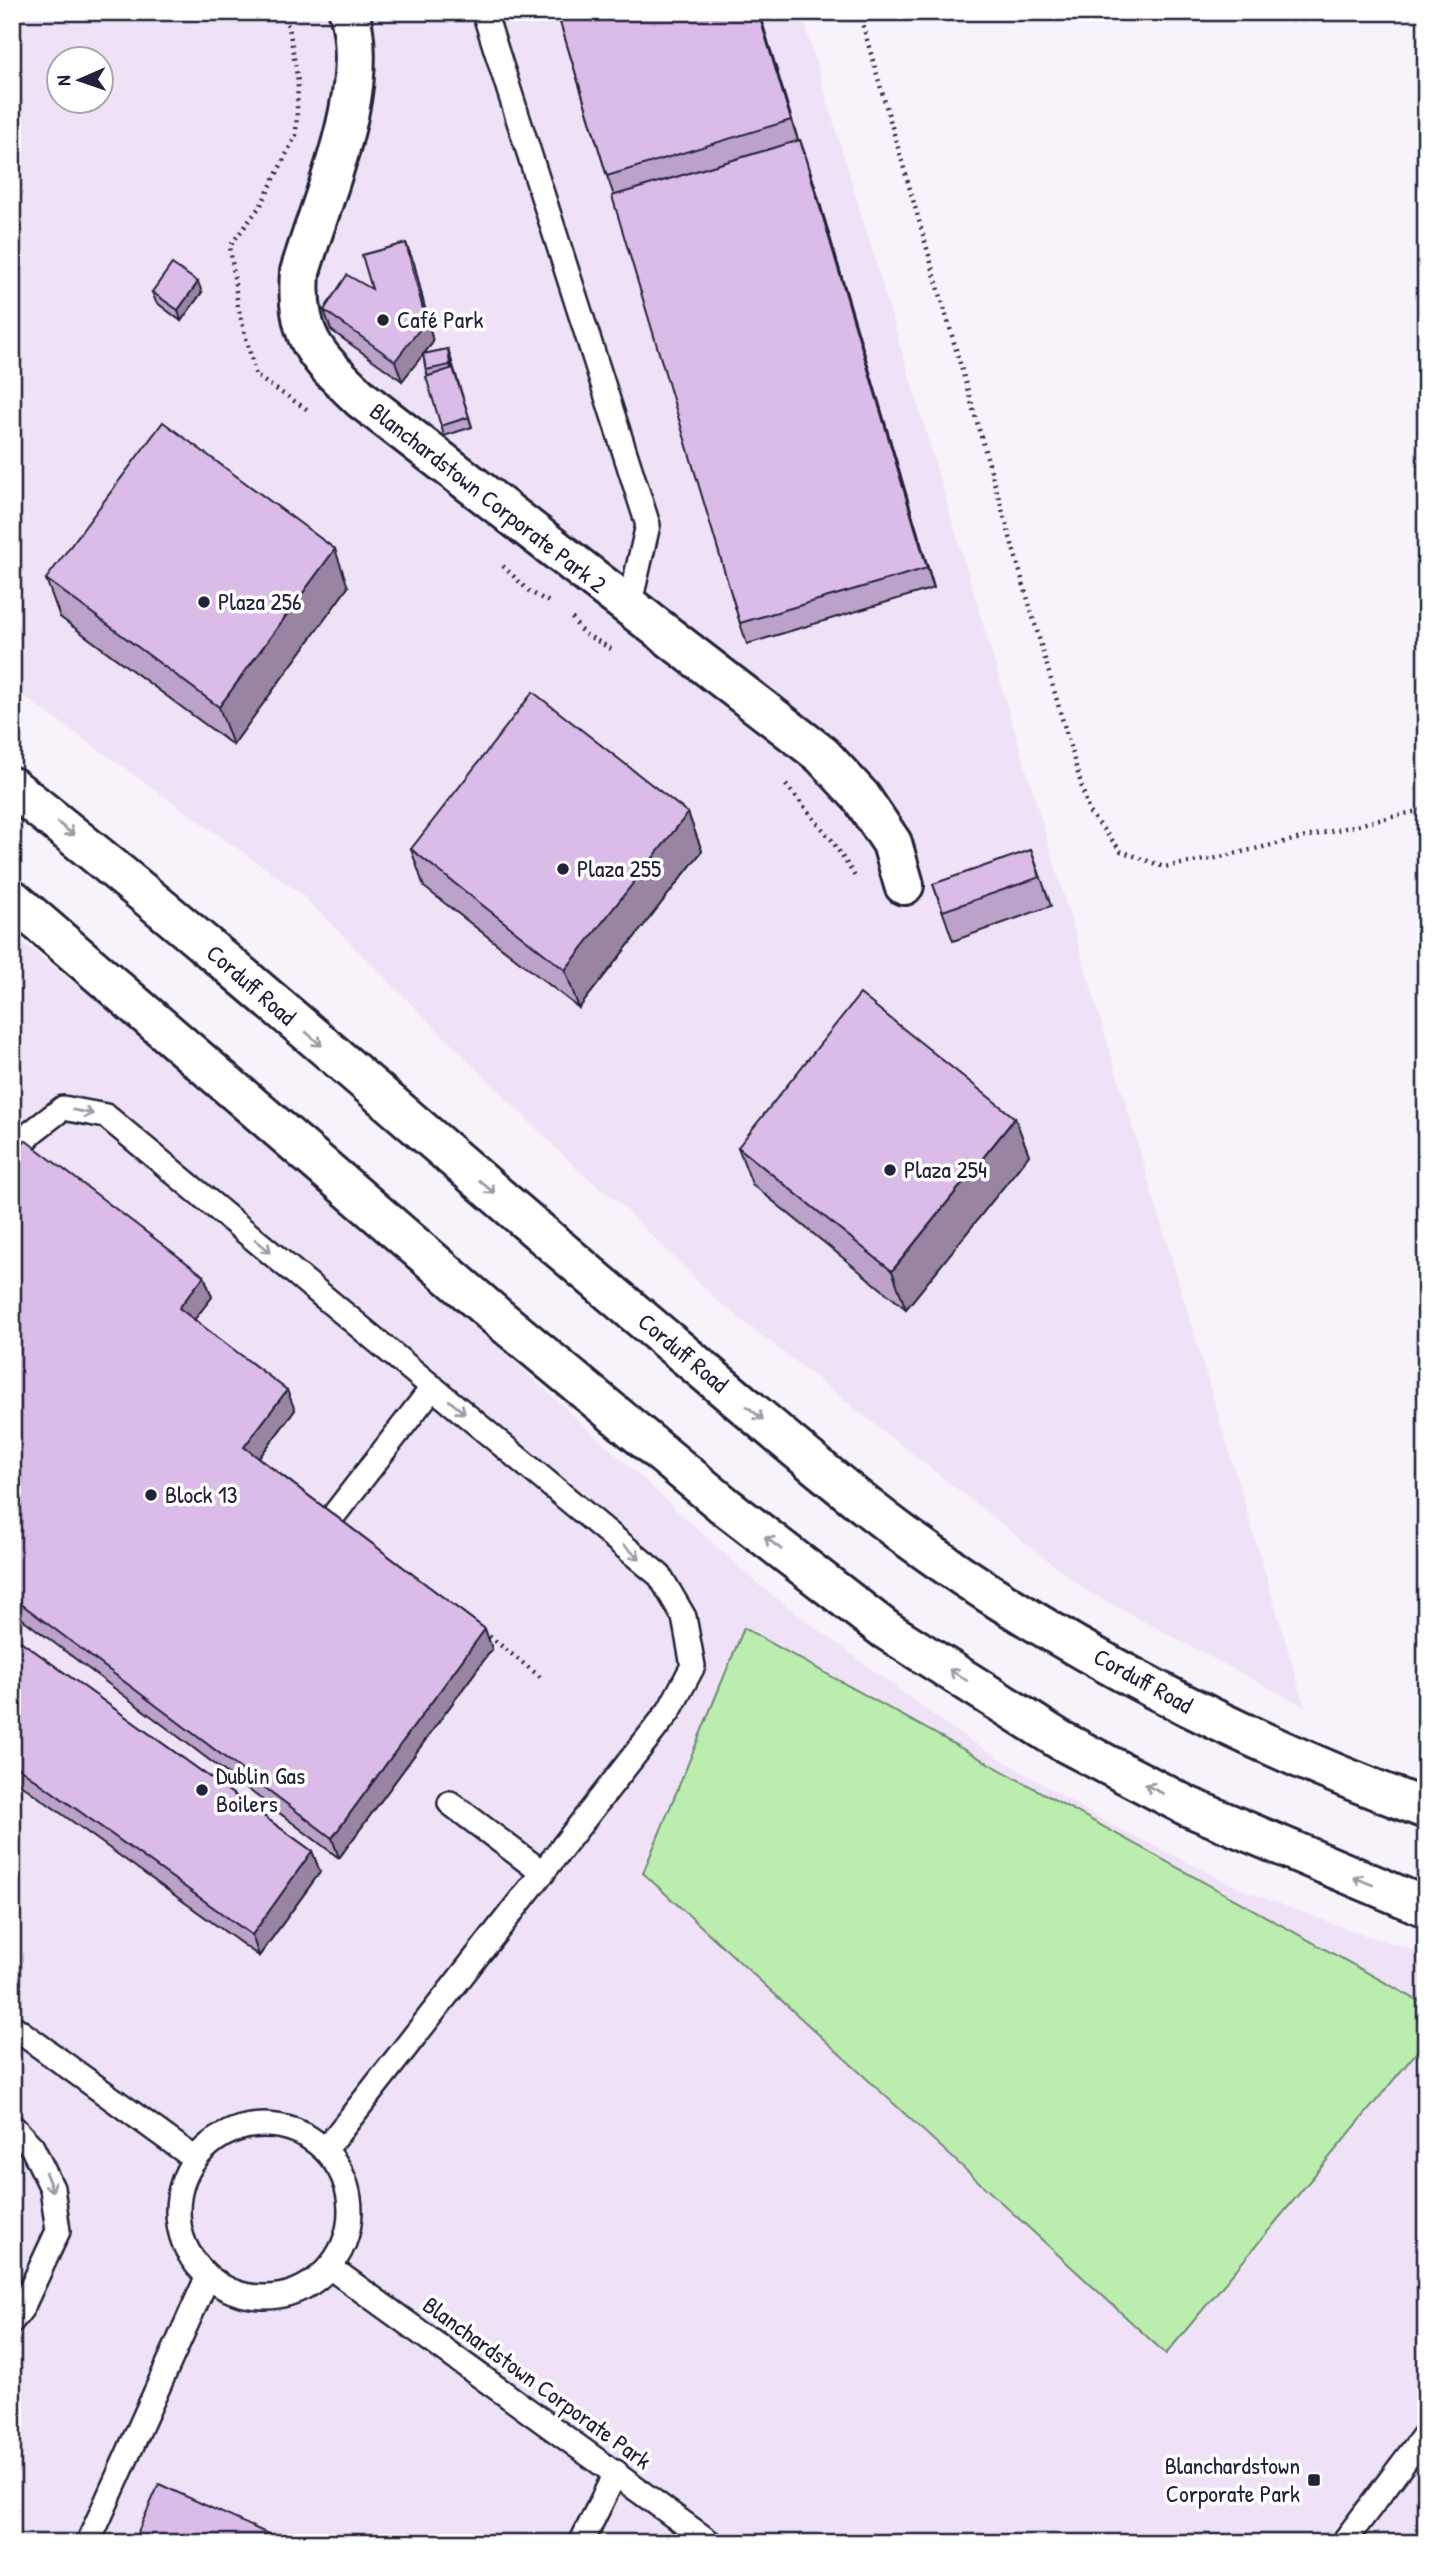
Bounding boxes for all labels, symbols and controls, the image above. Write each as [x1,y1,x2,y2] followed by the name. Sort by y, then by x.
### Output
[46,46,116,116] north arrow
[50,75,76,86] text: N
[397,303,483,335] place label: Café Park
[375,312,391,328] marker: Café Park
[364,395,613,600] street label: Blanchardstown Corporate Park 2
[218,585,302,617] place label: Plaza 256
[196,594,212,610] marker: Plaza 256
[56,822,75,837] one-way arrow
[577,852,661,884] place label: Plaza 255
[555,861,571,877] marker: Plaza 255
[200,937,303,1032] street label: Corduff Road
[305,1031,323,1047] one-way arrow
[71,1105,94,1119] one-way arrow
[904,1153,987,1185] place label: Plaza 254
[882,1162,898,1178] marker: Plaza 254
[478,1179,496,1195] one-way arrow
[253,1238,271,1254] one-way arrow
[632,1305,735,1399] street label: Corduff Road
[447,1399,465,1415] one-way arrow
[745,1405,763,1421] one-way arrow
[165,1478,237,1510] place label: Block 13
[143,1487,159,1503] marker: Block 13
[764,1536,783,1551] one-way arrow
[623,1544,641,1560] one-way arrow
[1088,1640,1199,1720] street label: Corduff Road
[948,1668,968,1682] one-way arrow
[216,1759,305,1819] place label: Dublin Gas Boilers
[194,1782,210,1798] marker: Dublin Gas Boilers
[1145,1782,1165,1796] one-way arrow
[1352,1873,1374,1886] one-way arrow
[43,2171,56,2192] one-way arrow
[417,2288,658,2476] street label: Blanchardstown Corporate Park
[1165,2449,1300,2509] place label: Blanchardstown Corporate Park
[1306,2472,1322,2488] marker: Blanchardstown Corporate Park

